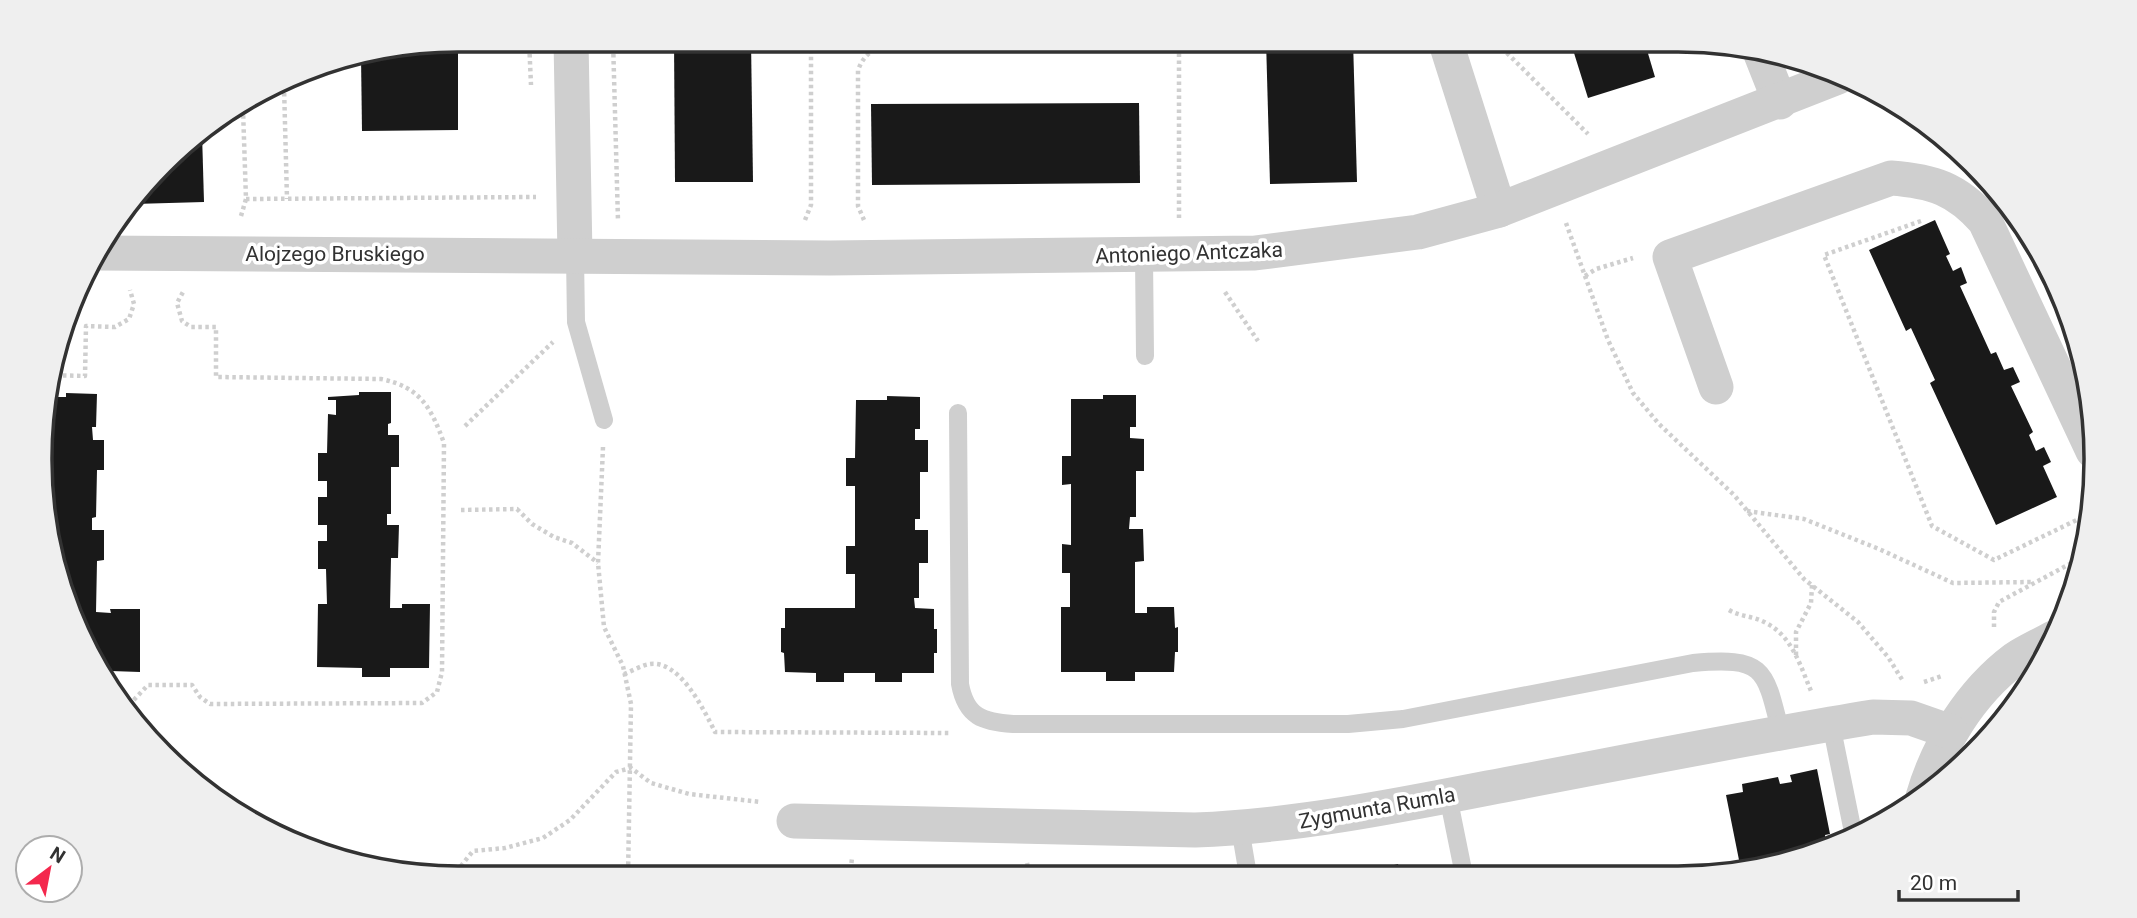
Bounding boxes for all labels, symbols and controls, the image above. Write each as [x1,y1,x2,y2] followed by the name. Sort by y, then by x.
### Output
[1095,238,1283,268] street label: Antoniego Antczaka
[245,242,425,266] street label: Alojzego Bruskiego
[1297,782,1457,834] street label: Zygmunta Rumla
[14,834,84,904] north arrow
[46,842,70,868] text: N
[1899,858,2018,902] scale bar
[1910,871,1957,895] text: 20 m

